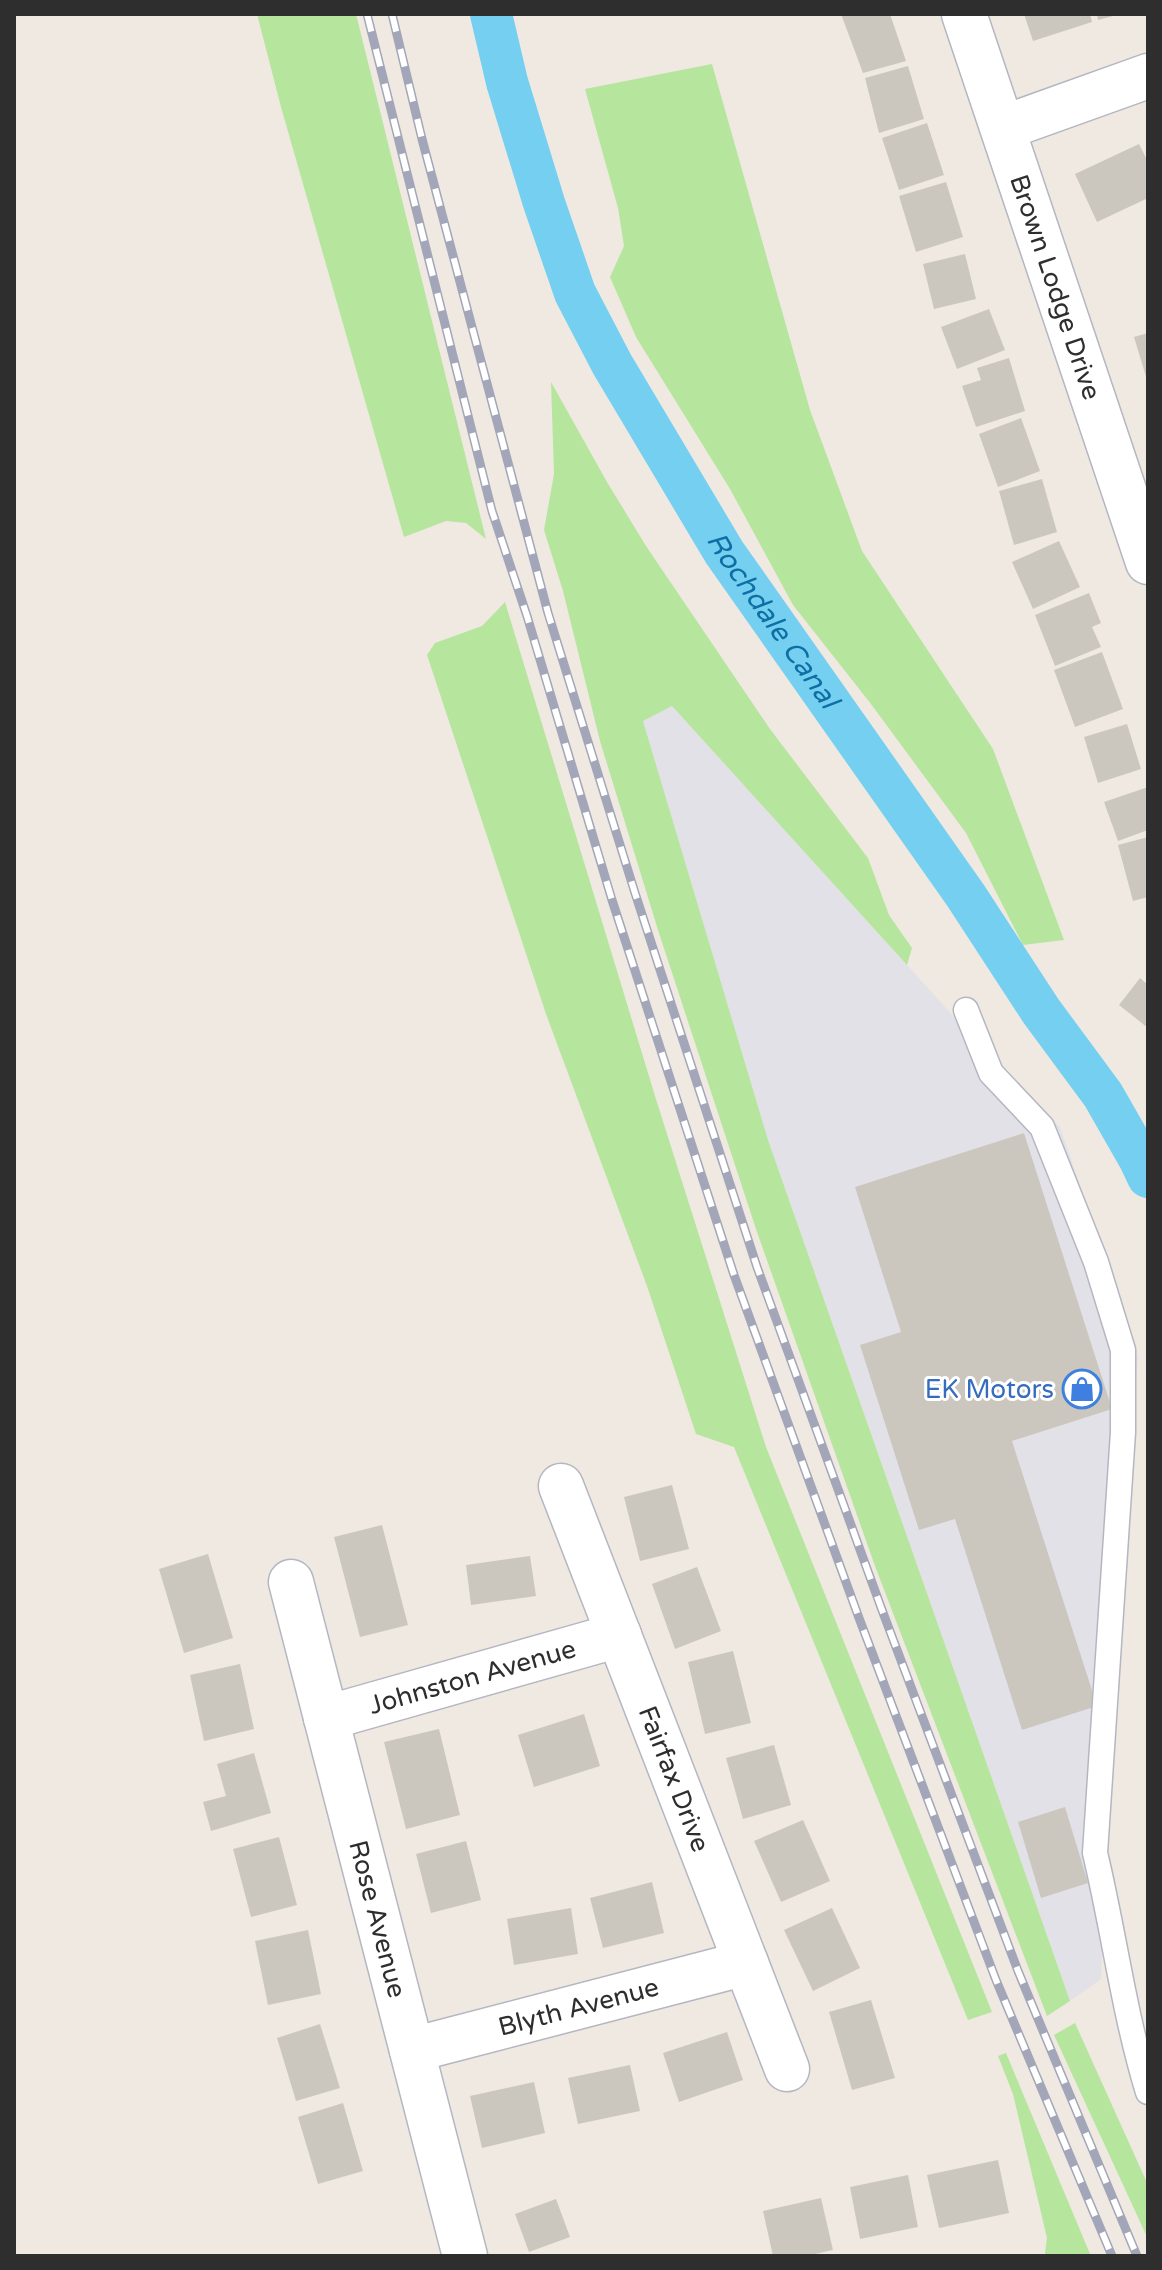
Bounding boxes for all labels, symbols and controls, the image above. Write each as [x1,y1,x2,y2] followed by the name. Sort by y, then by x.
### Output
[1004,170,1108,404] street label: Brown Lodge Drive
[699,526,847,717] water label: Rochdale Canal
[1061,1368,1103,1410] shop icon: EK Motors
[925,1374,1054,1405] place label: EK Motors
[365,1633,579,1721] street label: Johnston Avenue
[632,1701,717,1856] street label: Fairfax Drive
[343,1837,413,2001] street label: Rose Avenue
[495,1971,662,2042] street label: Blyth Avenue

